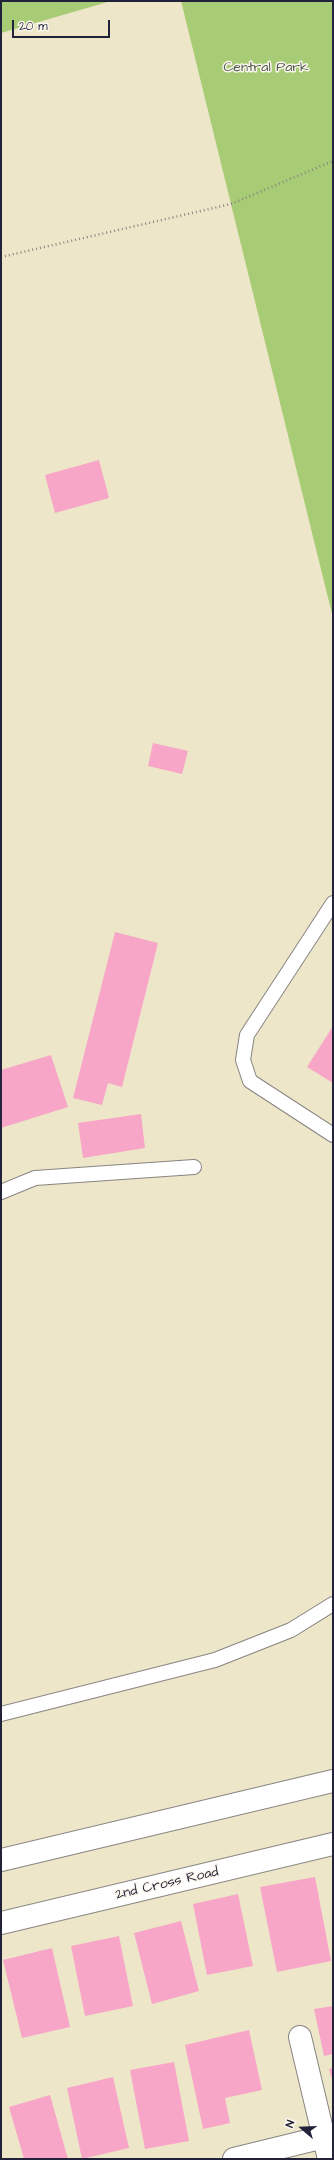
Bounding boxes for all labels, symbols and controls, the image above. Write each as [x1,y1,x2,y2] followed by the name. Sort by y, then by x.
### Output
[14,12,112,38] scale bar
[19,18,48,35] text: 20 m
[223,60,309,76] park label: Central Park
[114,1864,220,1904] street label: 2nd Cross Road
[282,2108,322,2148] north arrow
[282,2118,298,2130] text: N

